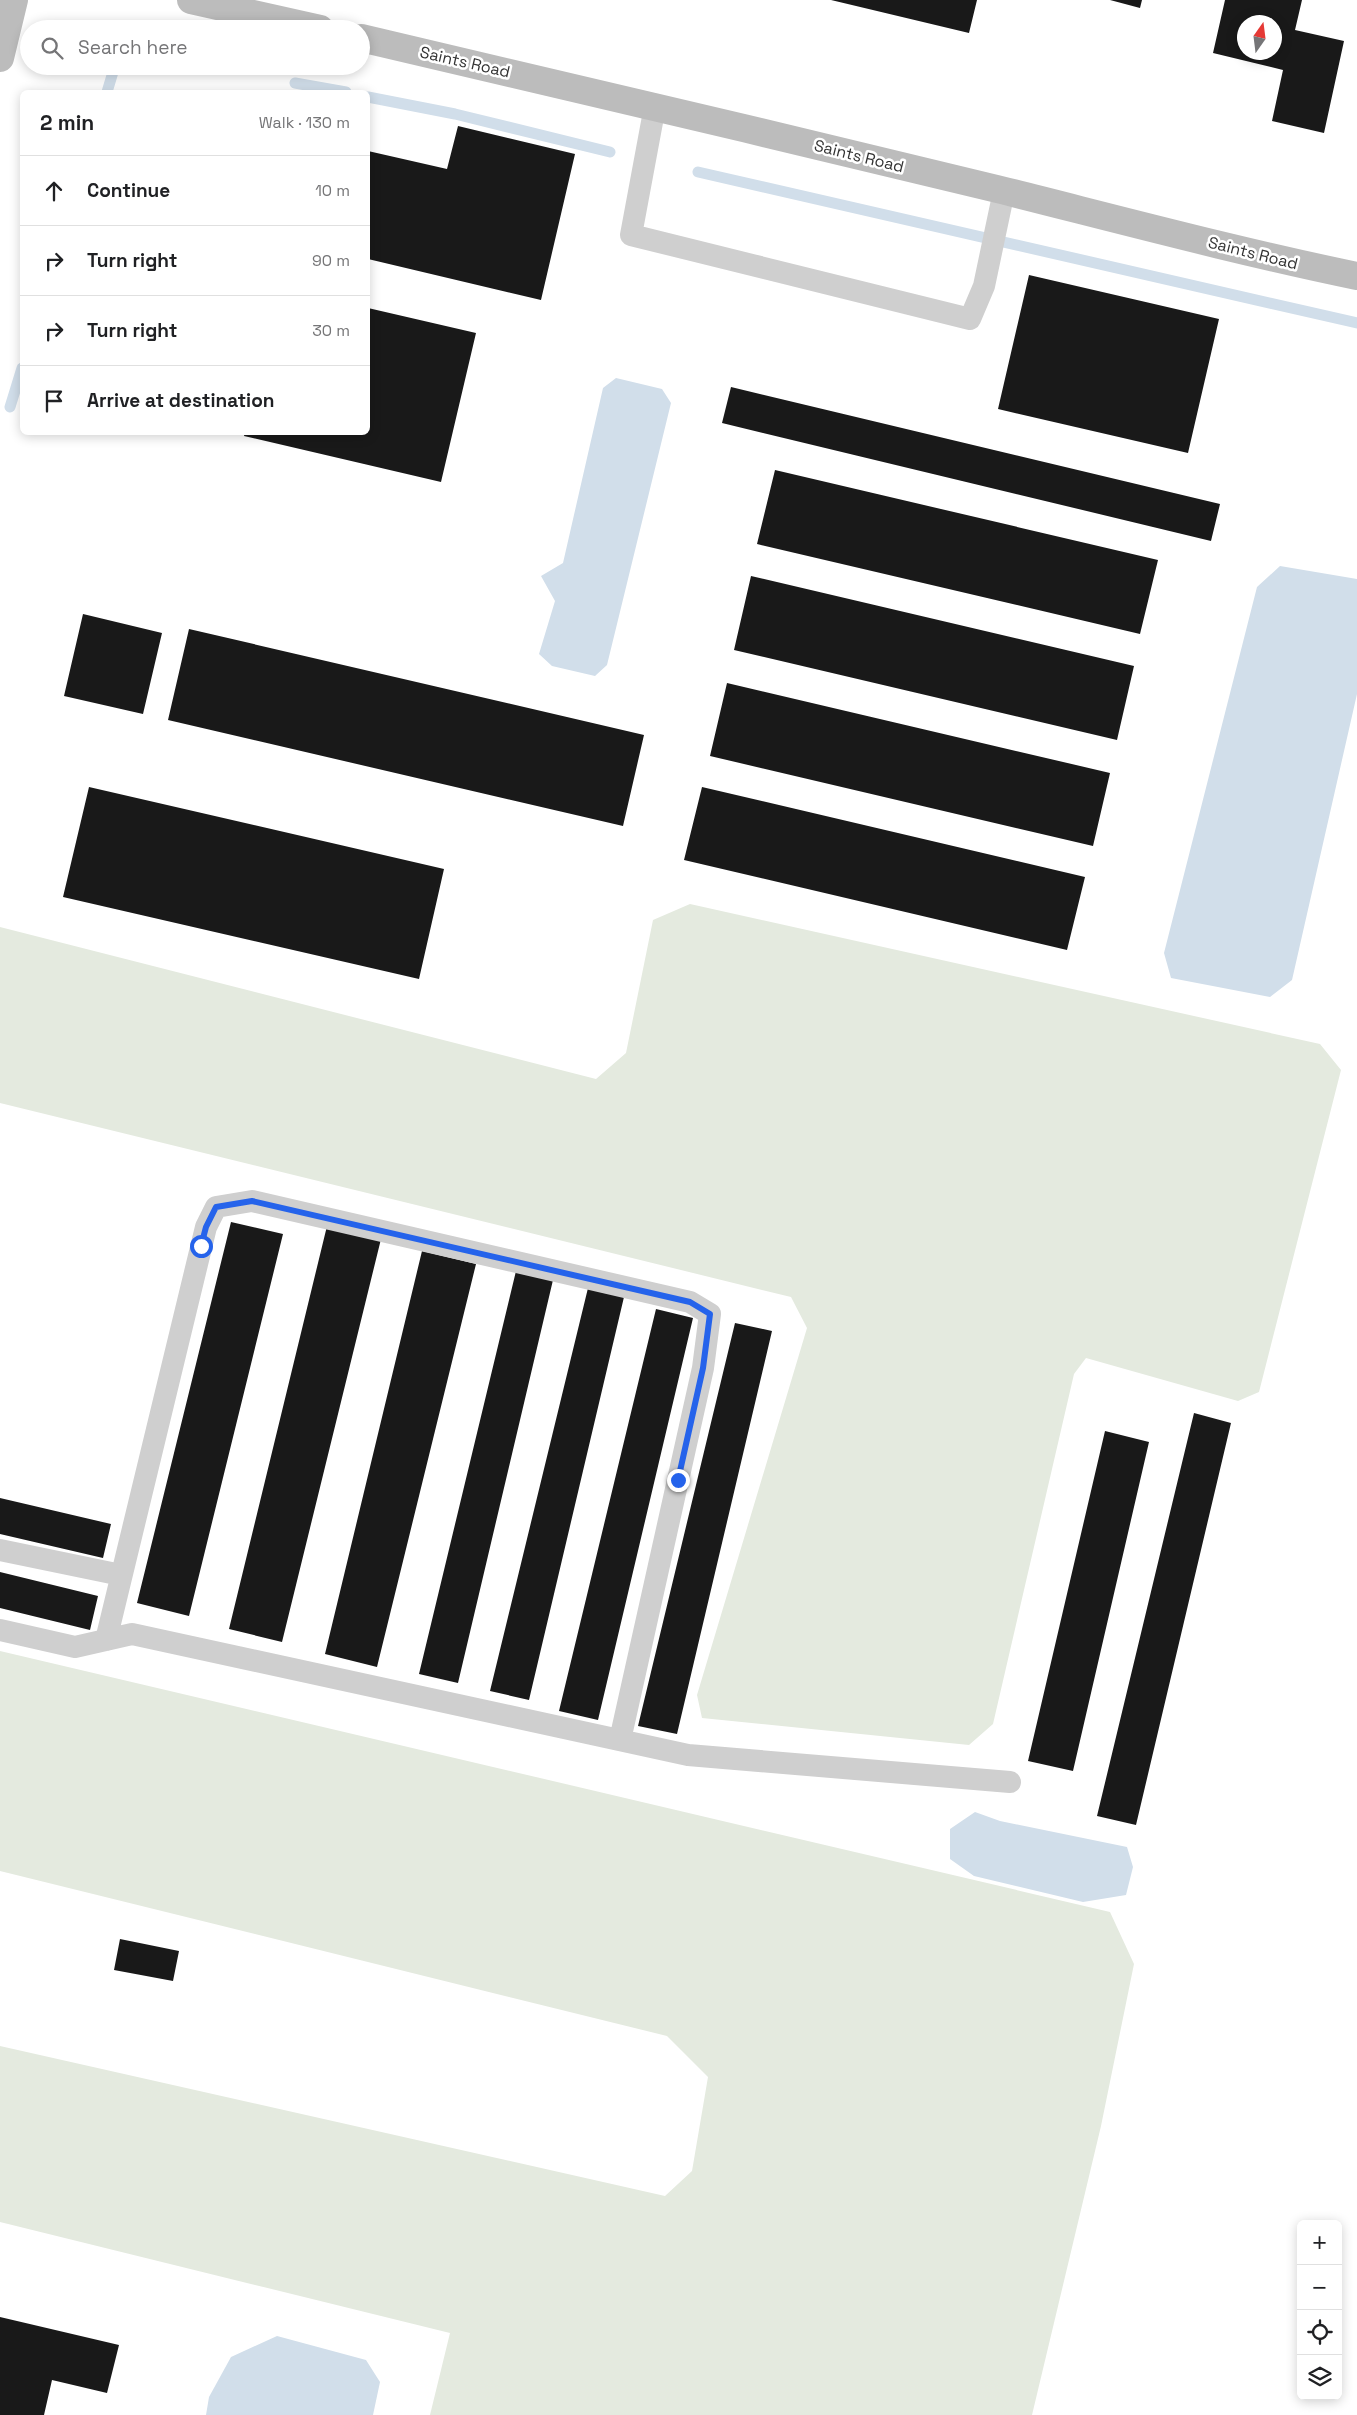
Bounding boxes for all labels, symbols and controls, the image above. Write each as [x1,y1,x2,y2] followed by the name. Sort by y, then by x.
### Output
[1237,15,1282,60] north arrow
[20,20,370,75] search box
[38,34,66,62] icon: search
[78,35,188,60] text: Search here
[418,41,512,83] street label: Saints Road
[40,109,94,136] text: 2 min
[259,112,350,133] text: Walk · 130 m
[812,135,906,177] street label: Saints Road
[40,177,68,205] icon: ahead
[87,178,170,203] text: Continue
[315,180,350,201] text: 10 m
[1206,232,1300,274] street label: Saints Road
[40,247,68,275] icon: right
[87,248,177,273] text: Turn right
[312,250,350,271] text: 90 m
[40,317,68,345] icon: right
[87,318,177,343] text: Turn right
[312,320,350,341] text: 30 m
[40,387,68,415] icon: arrive
[87,388,275,413] text: Arrive at destination
[190,1235,213,1258] route start
[667,1469,690,1492] route end
[1297,2220,1342,2400] map controls
[1297,2220,1342,2265] button: +
[1297,2265,1342,2310] button: −
[1297,2310,1342,2355] button: locate
[1297,2355,1342,2400] button: layers

